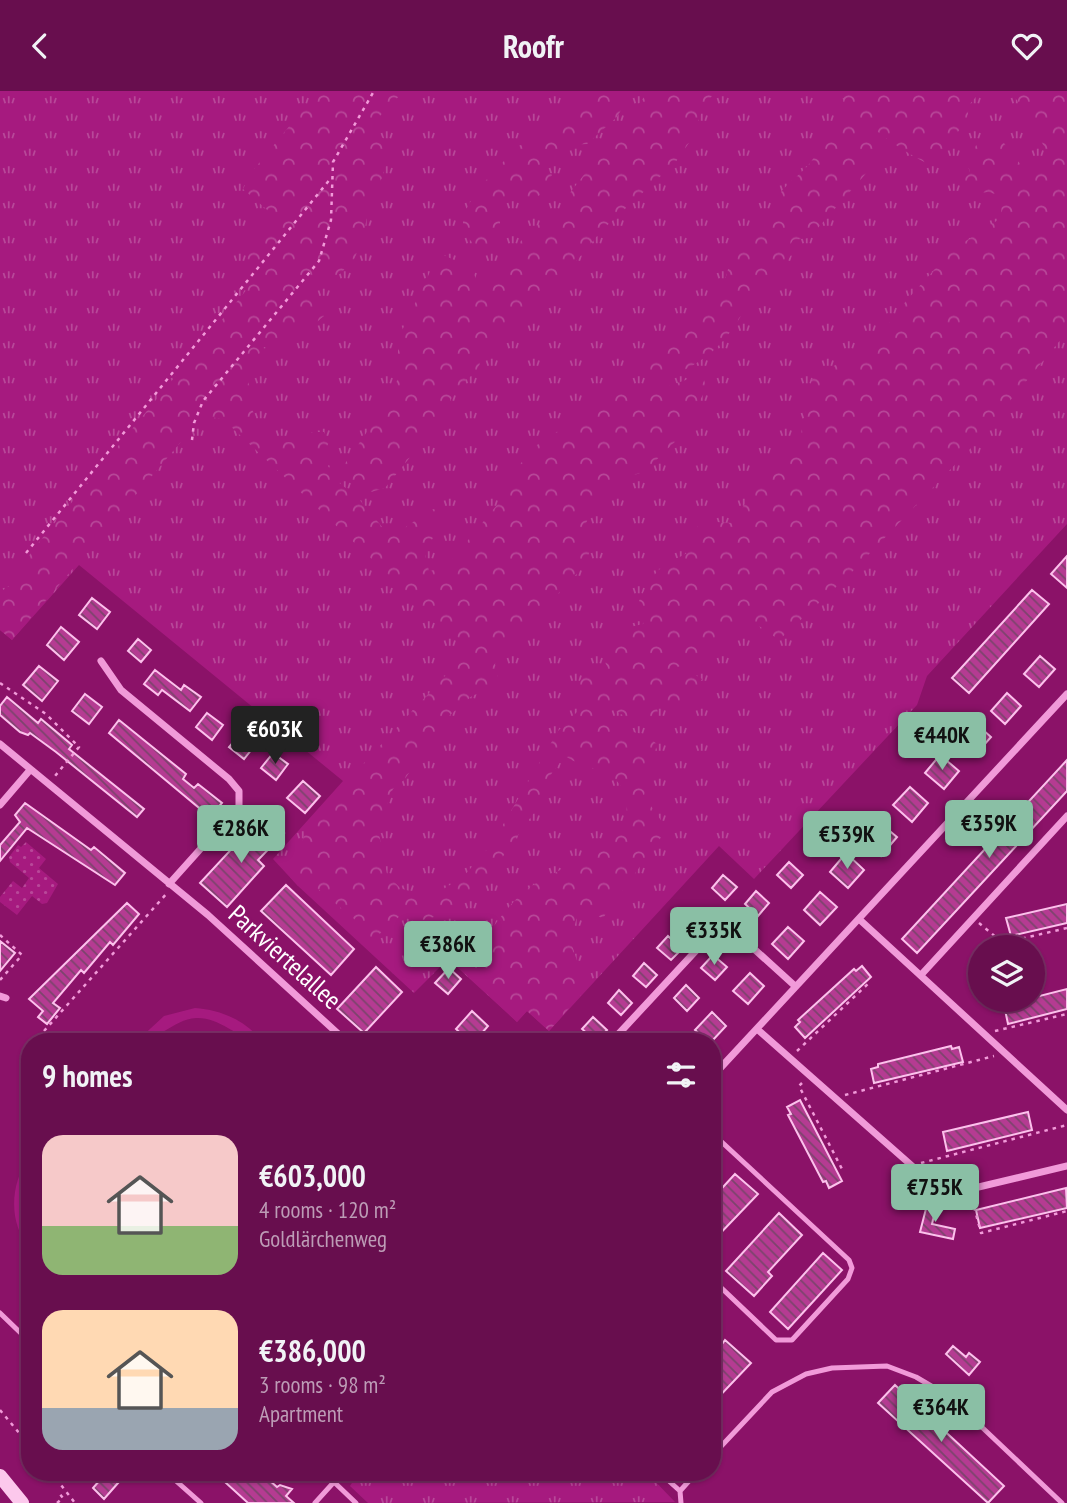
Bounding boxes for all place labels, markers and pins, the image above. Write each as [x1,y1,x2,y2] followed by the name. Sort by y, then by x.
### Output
[226,707,324,766] pin: €603K
[893,713,991,772] pin: €440K
[940,801,1038,860] pin: €359K
[192,805,290,865] pin: €286K
[798,811,896,871] pin: €539K
[665,907,763,967] pin: €335K
[399,921,497,981] pin: €386K
[886,1165,984,1224] pin: €755K
[892,1385,990,1444] pin: €364K

